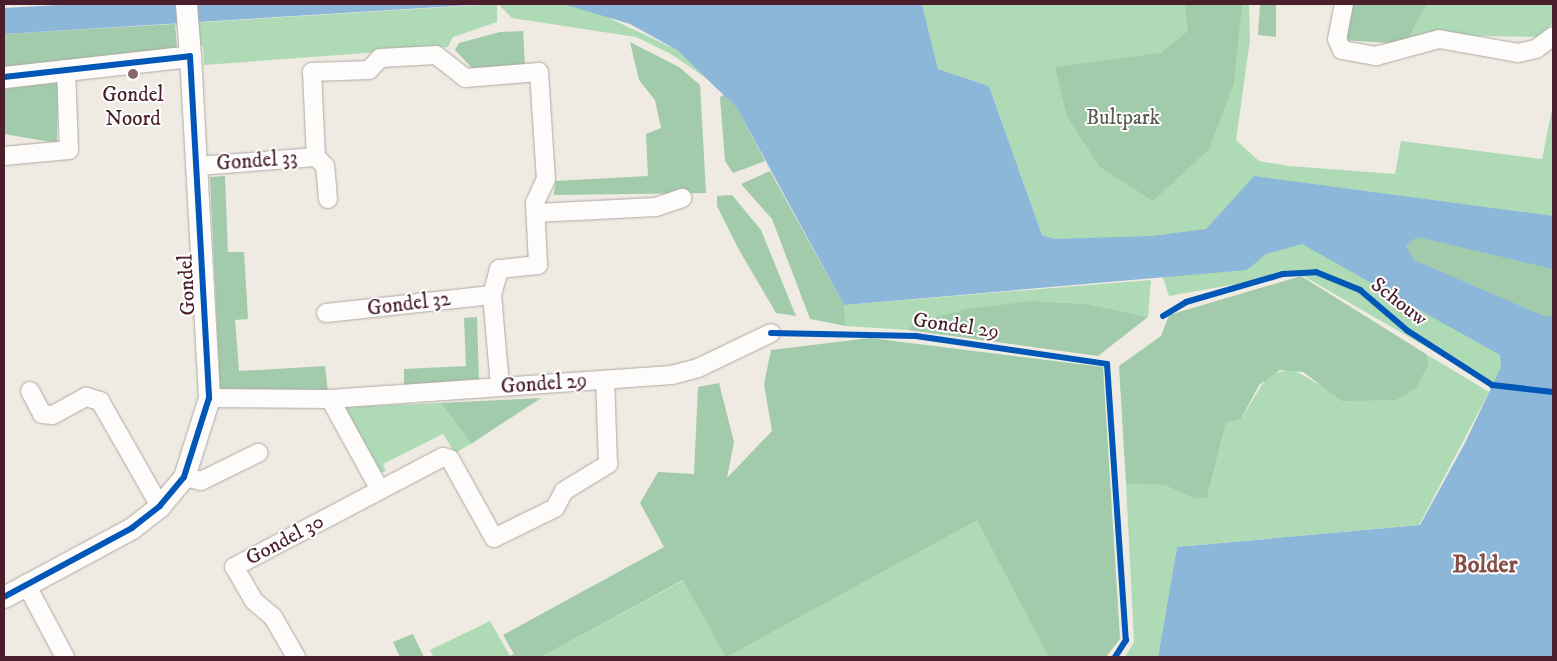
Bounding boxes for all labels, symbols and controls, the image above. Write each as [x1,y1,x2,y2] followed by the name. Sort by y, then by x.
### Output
[127,68,139,80] marker: Gondel Noord
[102,82,164,132] place label: Gondel Noord
[1086,105,1160,131] park label: Bultpark
[215,146,299,176] street label: Gondel 33
[173,254,201,316] street label: Gondel
[1366,272,1432,332] street label: Schouw
[366,286,452,322] street label: Gondel 32
[911,307,1001,345] street label: Gondel 29
[500,368,588,400] street label: Gondel 29
[242,509,328,571] street label: Gondel 30
[1453,552,1517,580] district label: Bolder

